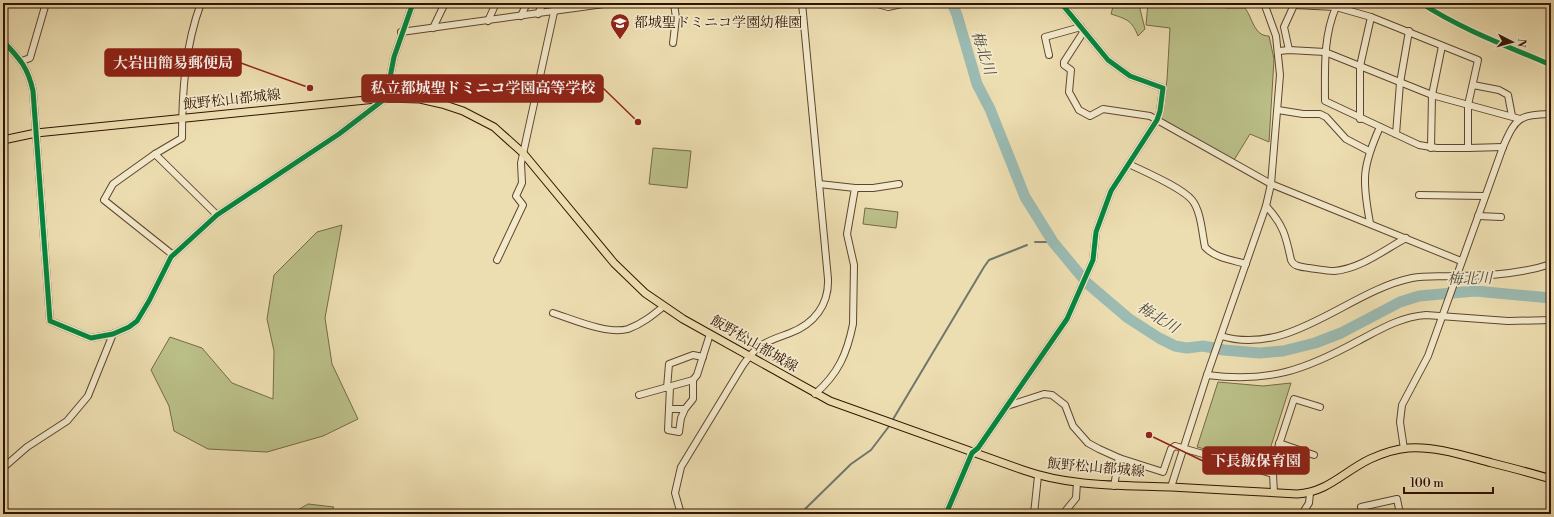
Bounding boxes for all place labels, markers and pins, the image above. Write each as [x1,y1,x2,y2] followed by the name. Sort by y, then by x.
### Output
[609,12,631,40] school or university icon: 都城聖ドミニコ学園幼稚園
[634,14,802,32] place label: 都城聖ドミニコ学園幼稚園
[105,49,241,76] callout: 大岩田簡易郵便局
[362,75,603,102] callout: 私立都城聖ドミニコ学園高等学校
[1203,447,1309,474] callout: 下長飯保育園

